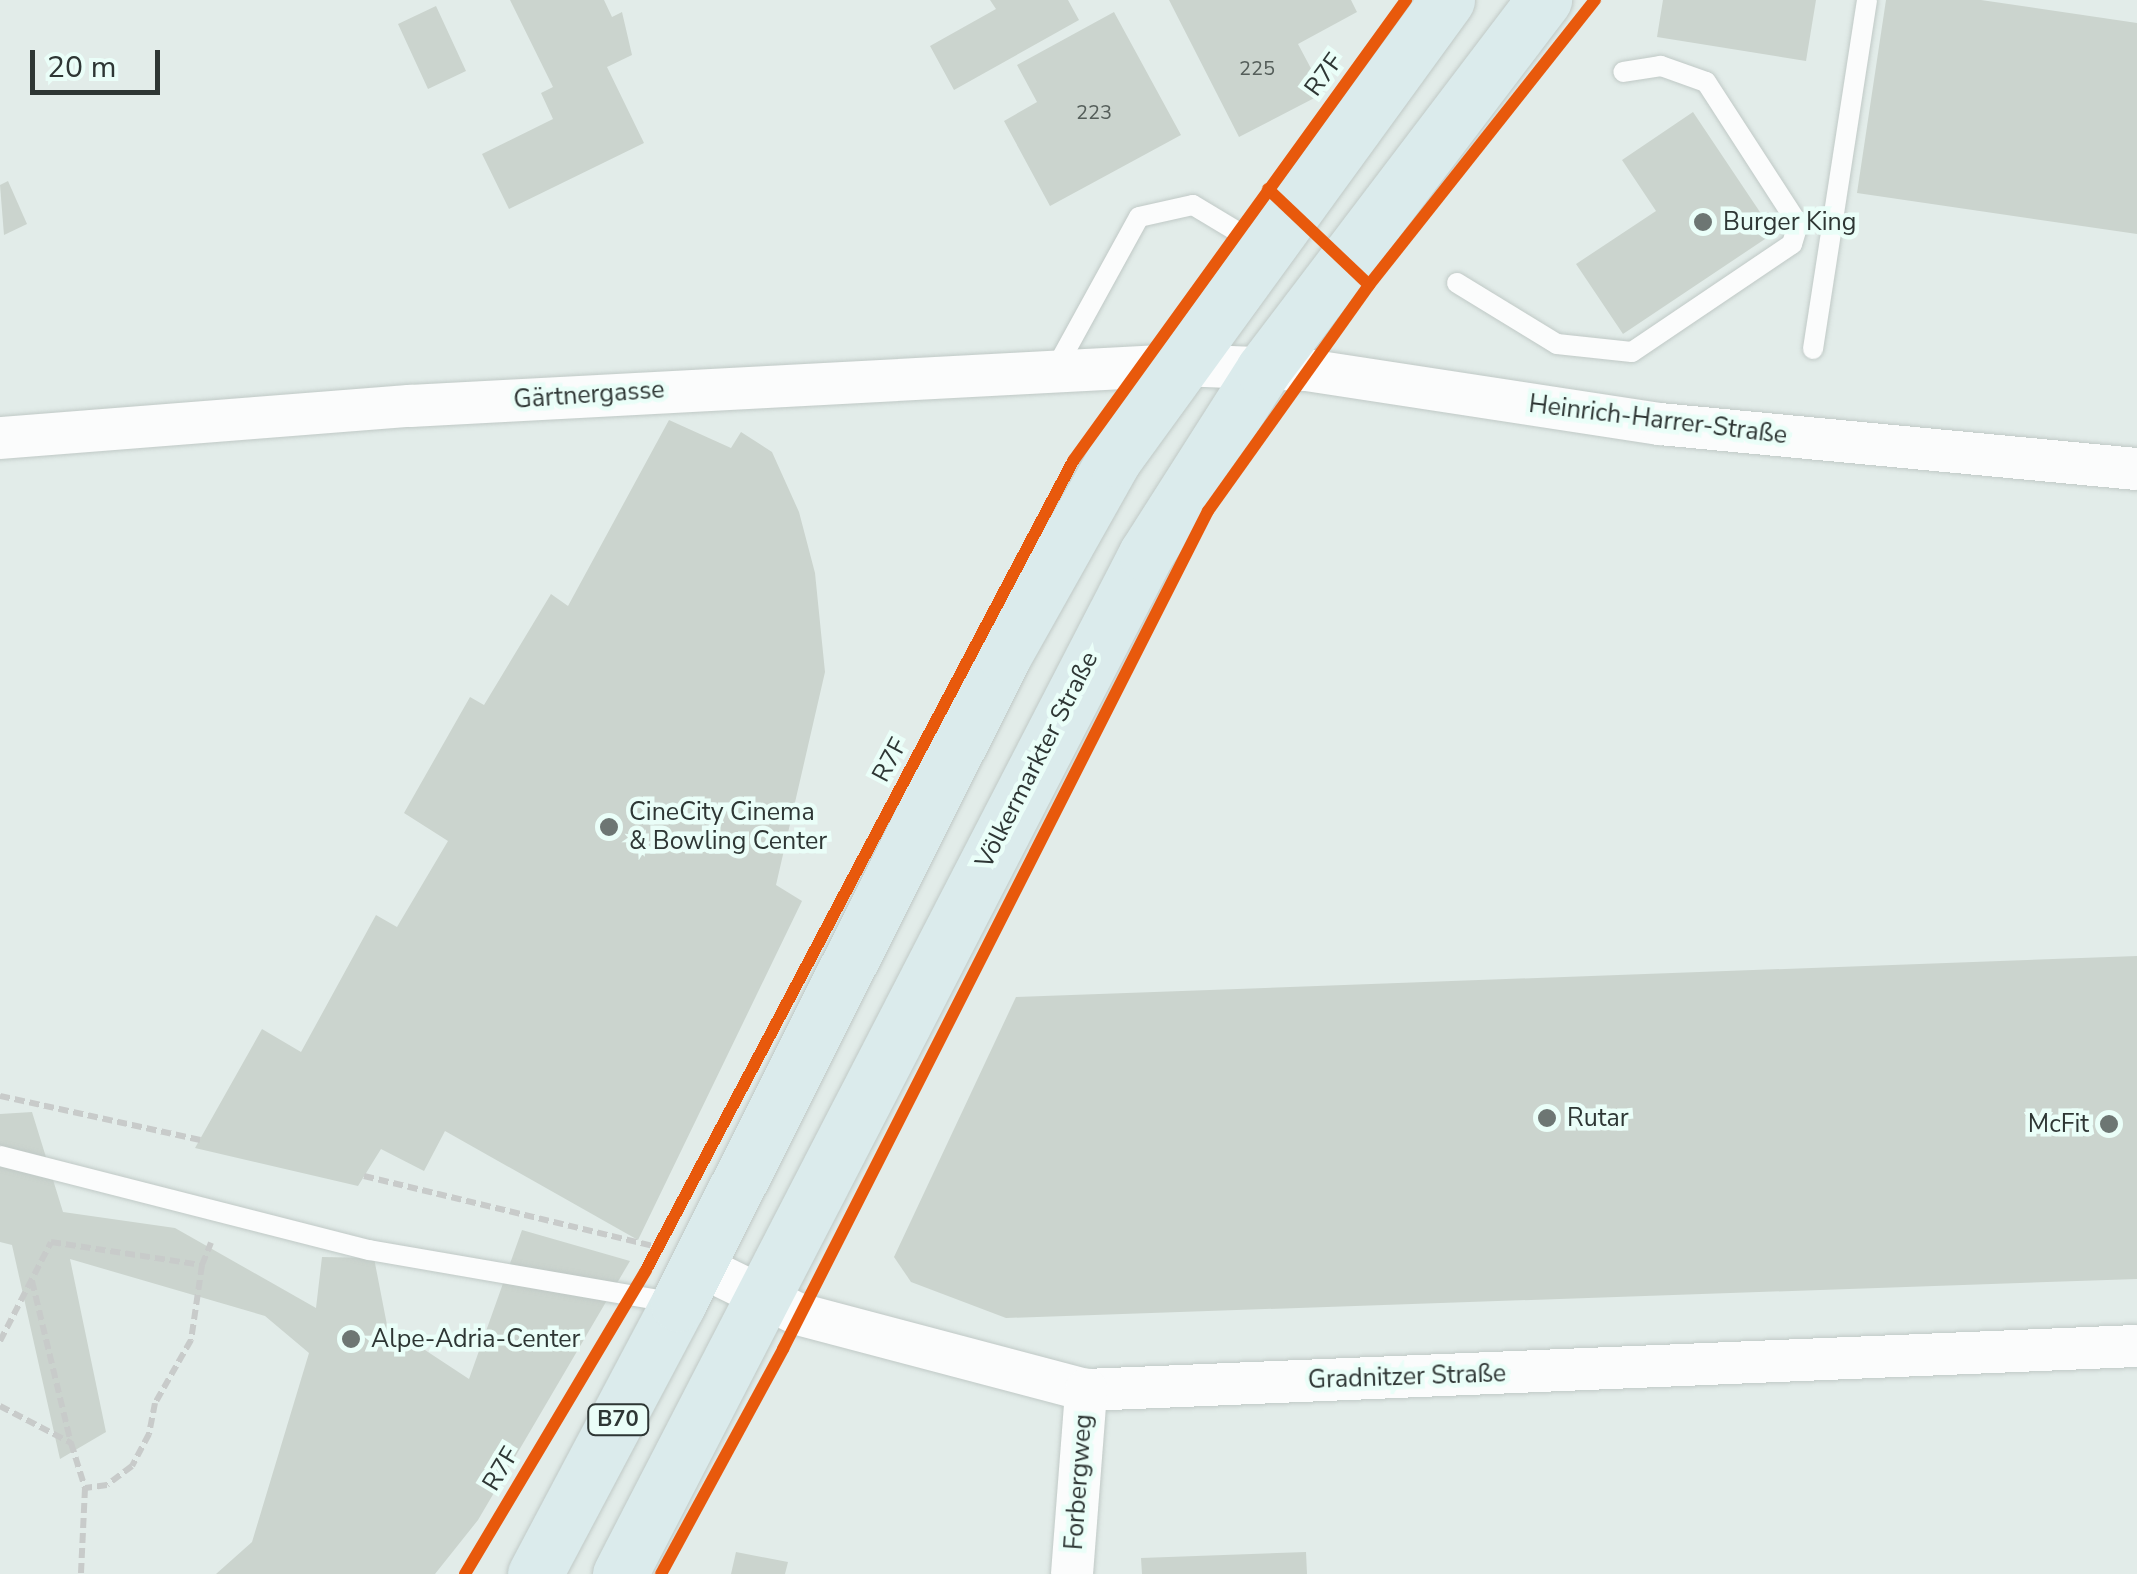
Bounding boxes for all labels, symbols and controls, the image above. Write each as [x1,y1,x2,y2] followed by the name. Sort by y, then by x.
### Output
[35,30,165,92] scale bar
[47,47,116,88] text: 20 m
[1299,48,1349,102] street label: R7F
[1239,56,1275,80] house number: 225
[1076,100,1112,124] house number: 223
[1723,207,1856,237] place label: Burger King
[1692,211,1714,233] marker: Burger King
[512,375,666,415] street label: Gärtnergasse
[1527,389,1789,451] street label: Heinrich-Harrer-Straße
[969,647,1105,873] street label: Völkermarkter Straße
[866,733,914,787] street label: R7F
[629,798,827,857] place label: CineCity Cinema & Bowling Center
[598,816,620,838] marker: CineCity Cinema & Bowling Center
[1567,1103,1629,1133] place label: Rutar
[1536,1107,1558,1129] marker: Rutar
[2028,1109,2089,1139] place label: McFit
[2098,1113,2120,1135] marker: McFit
[371,1324,581,1354] place label: Alpe-Adria-Center
[340,1328,362,1350] marker: Alpe-Adria-Center
[1307,1359,1507,1395] street label: Gradnitzer Straße
[586,1403,650,1437] road number: B70
[1059,1413,1099,1551] street label: Forbergweg
[476,1442,526,1496] street label: R7F

